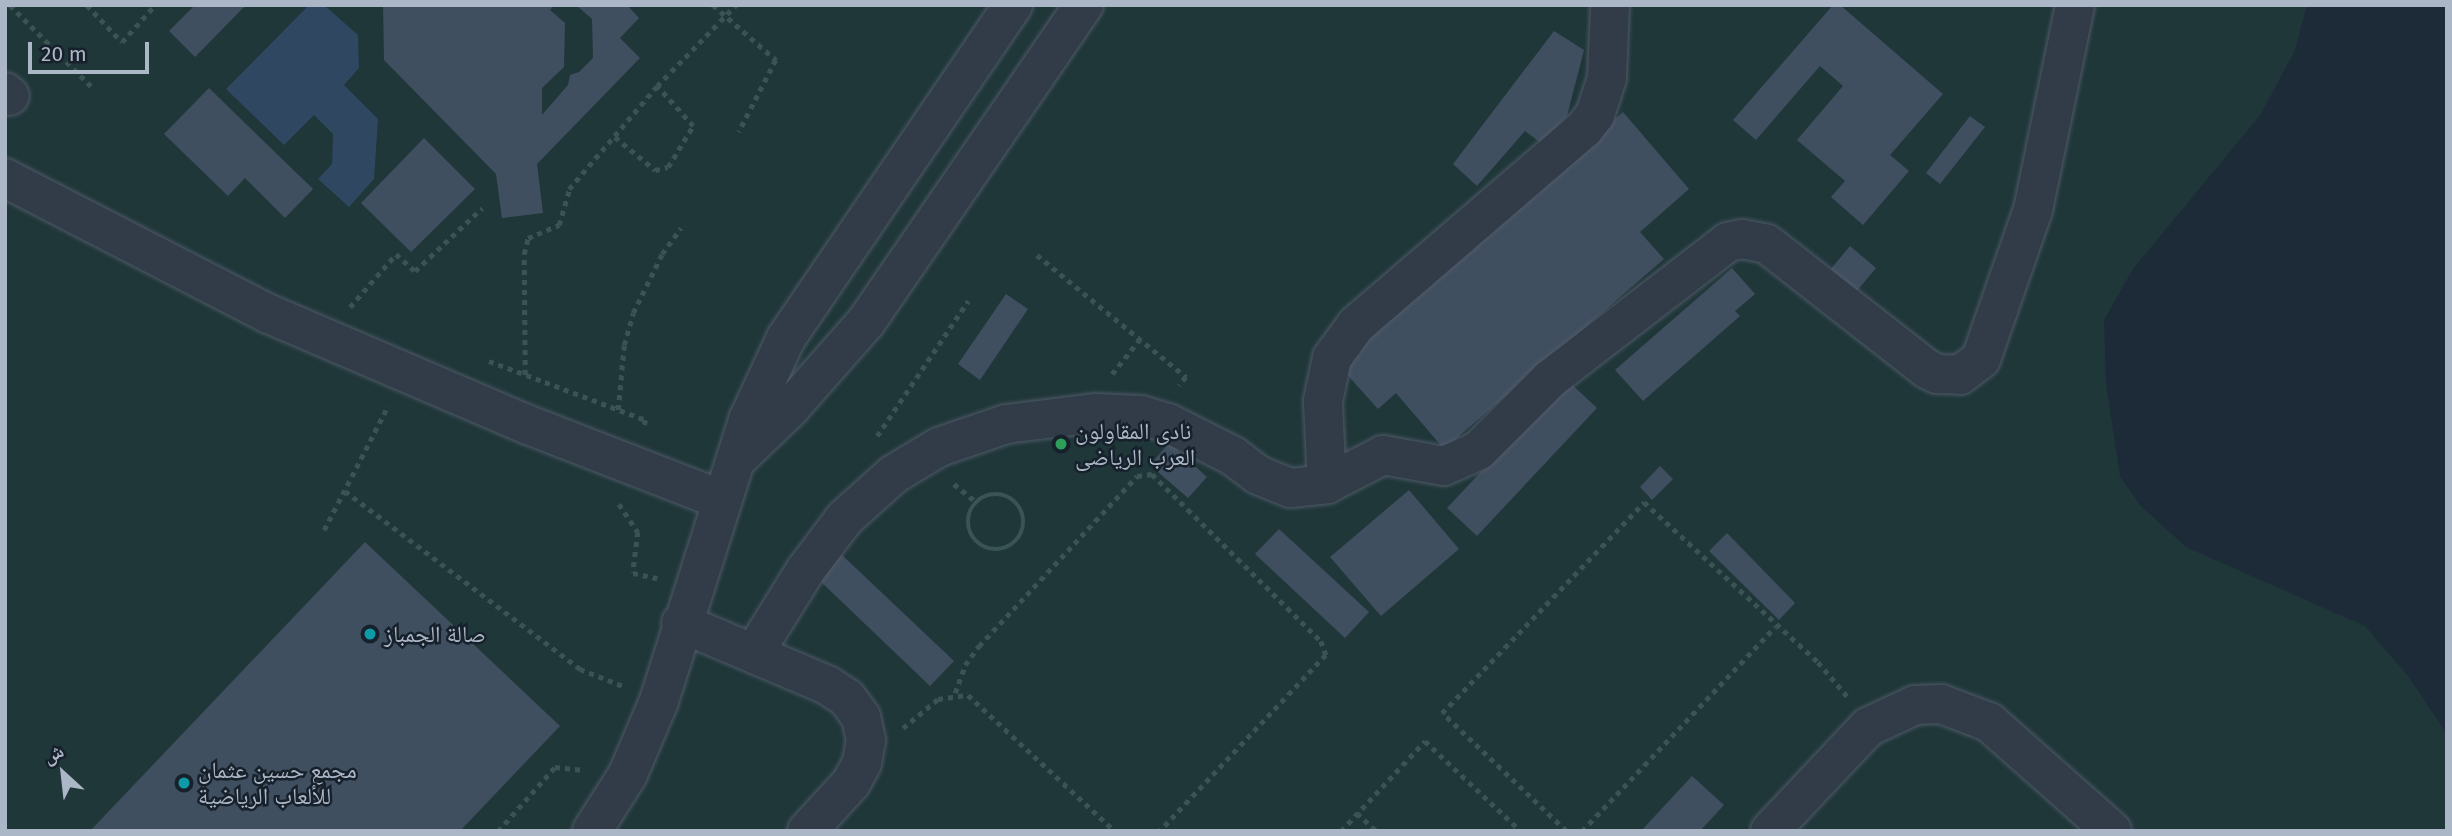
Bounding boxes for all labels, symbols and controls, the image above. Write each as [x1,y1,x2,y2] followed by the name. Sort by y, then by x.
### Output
[32,28,152,72] scale bar
[41,41,87,67] text: 20 m
[1075,417,1195,471] place label: نادى المقاولون العرب الرياضى
[1053,436,1069,452] marker: نادى المقاولون العرب الرياضى
[384,620,486,648] place label: صالة الجمباز
[362,626,378,642] marker: صالة الجمباز
[28,738,98,808] north arrow
[39,739,67,769] text: ش
[198,756,357,810] place label: مجمع حسين عثمان للألعاب الرياضية
[176,775,192,791] marker: مجمع حسين عثمان للألعاب الرياضية

